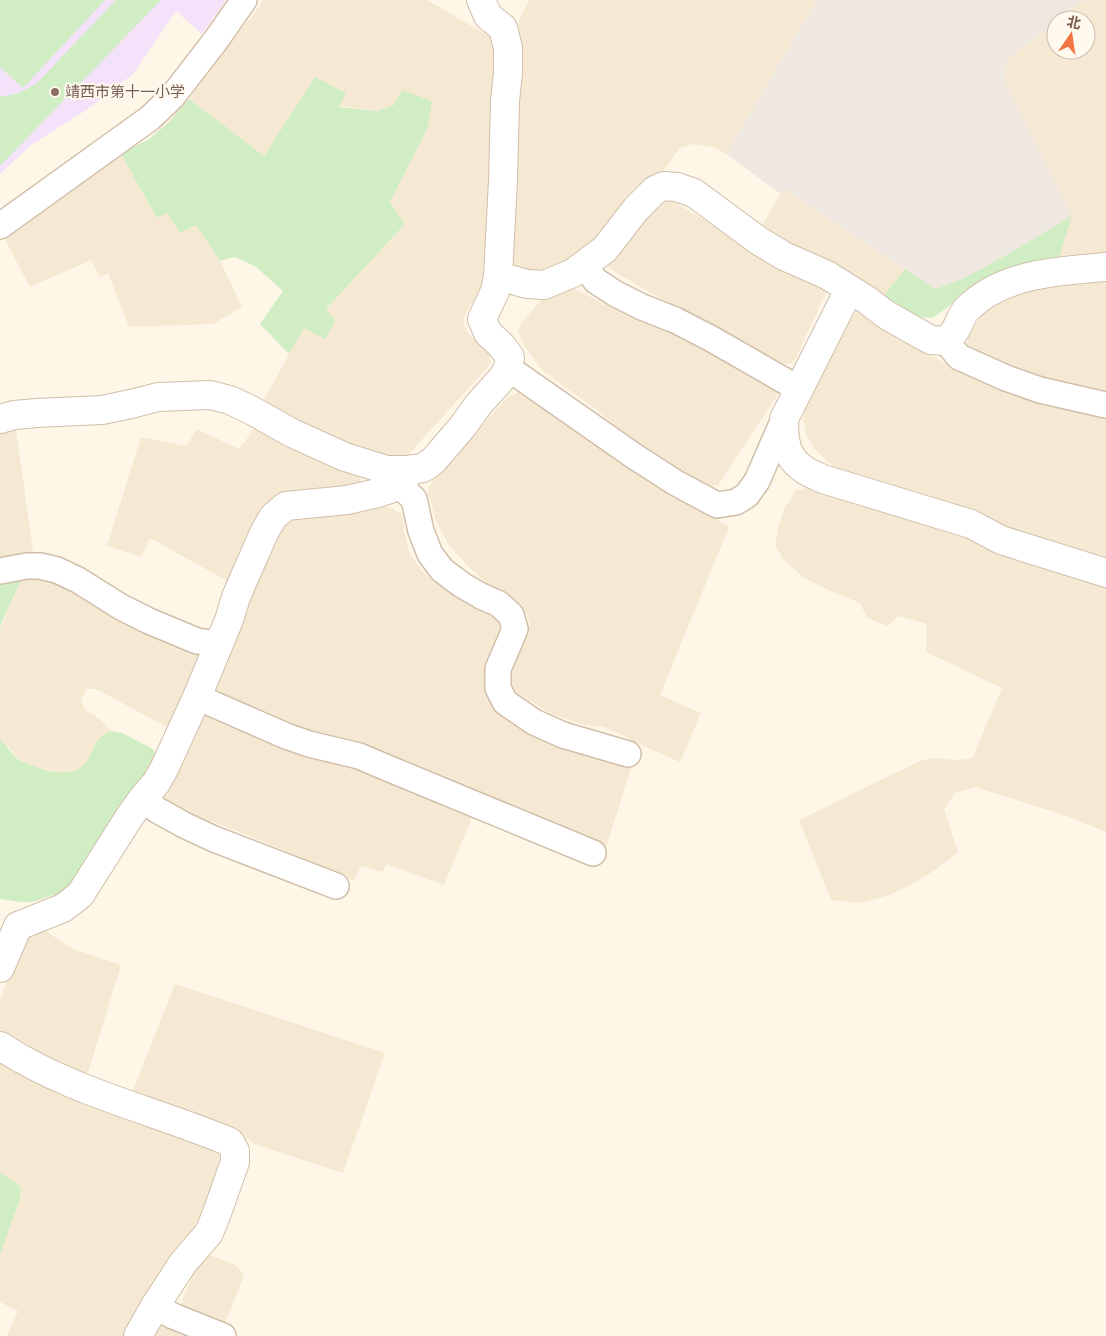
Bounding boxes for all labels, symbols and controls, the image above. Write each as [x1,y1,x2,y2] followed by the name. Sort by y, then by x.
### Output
[1046,10,1096,60] north arrow
[1065,13,1083,32] text: 北
[65,83,185,100] place label: 靖西市第十一小学
[49,86,61,98] marker: 靖西市第十一小学

